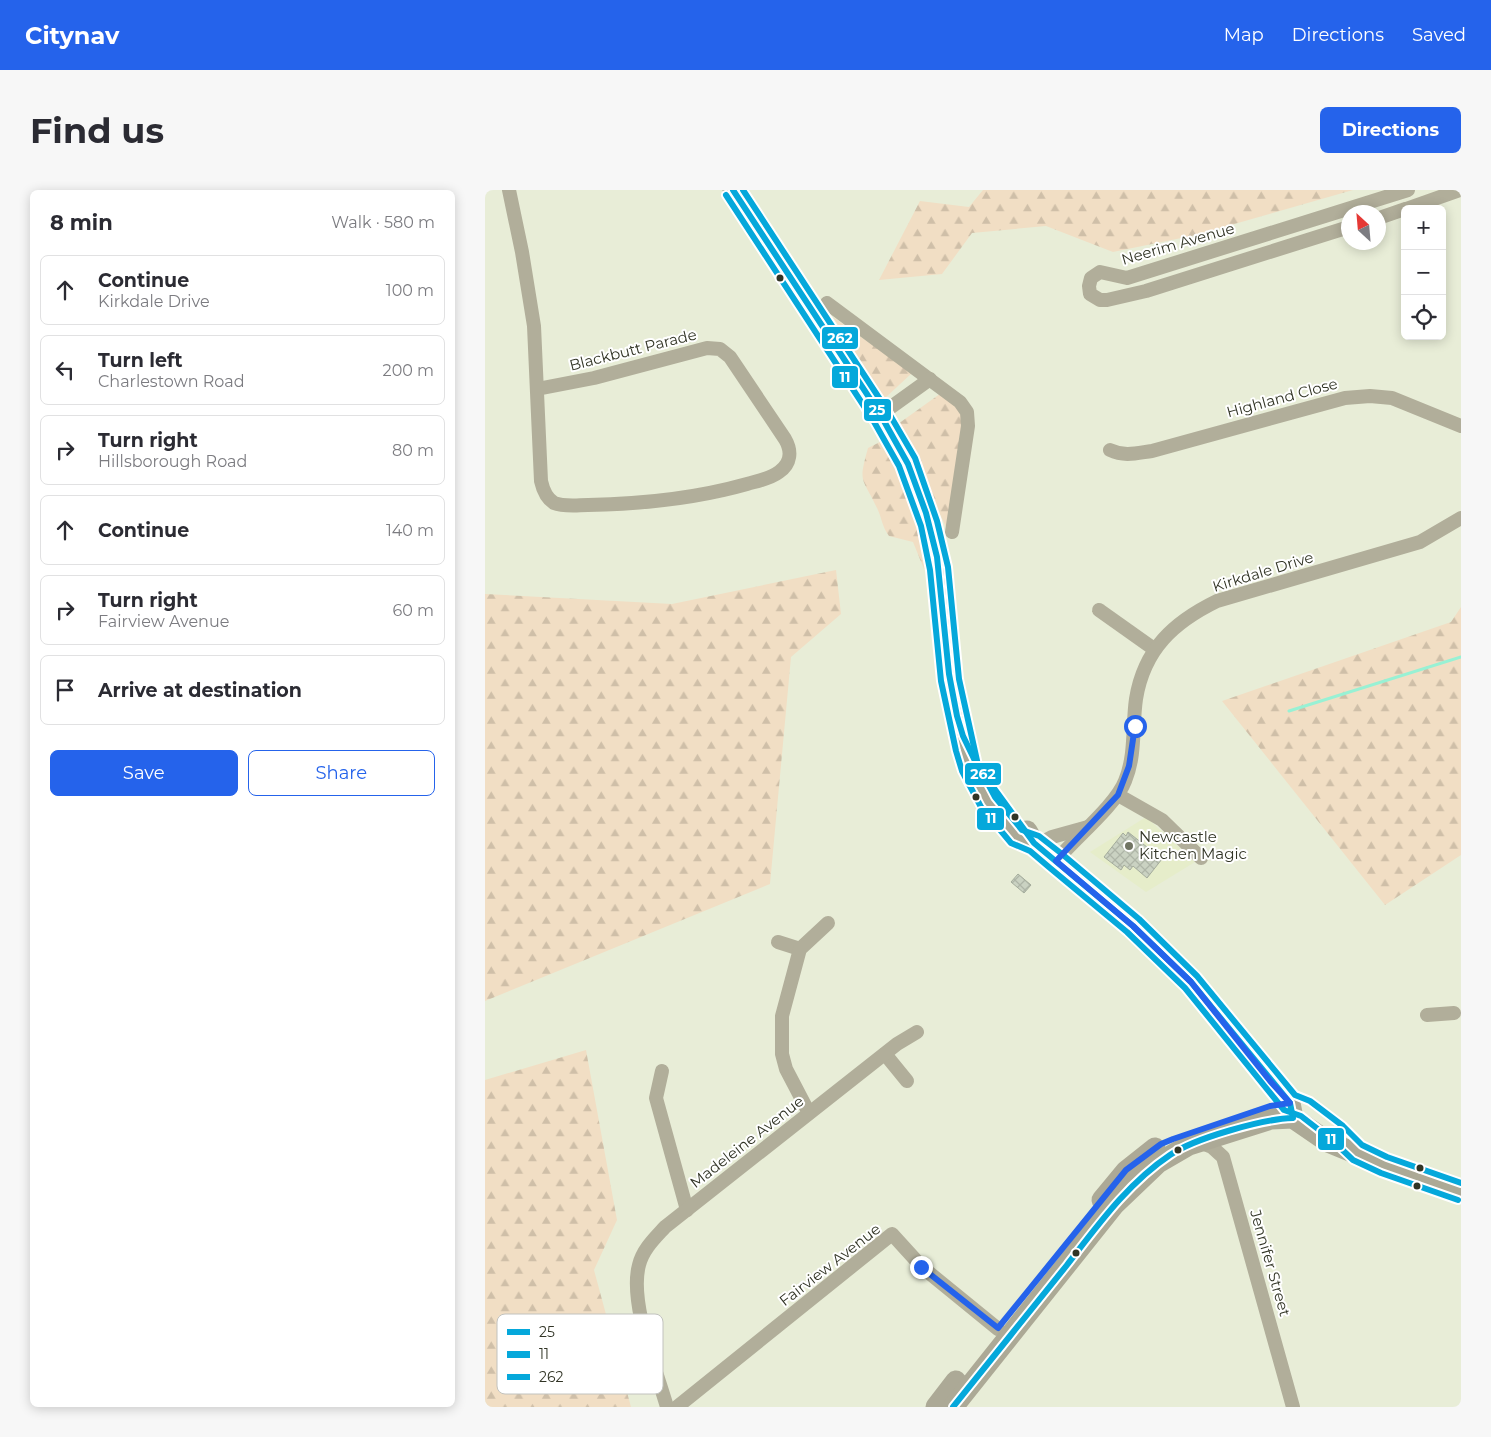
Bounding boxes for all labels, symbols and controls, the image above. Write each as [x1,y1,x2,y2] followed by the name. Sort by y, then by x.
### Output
[25,21,119,50] text: Citynav
[1224,24,1264,46] text: Map
[1292,24,1384,46] text: Directions
[1412,24,1466,46] text: Saved
[1320,107,1461,153] button: Directions
[30,109,164,152] text: Find us
[1341,205,1386,250] north arrow
[1401,205,1446,340] map controls
[1401,205,1446,250] button: +
[50,210,113,235] text: 8 min
[331,213,435,232] text: Walk · 580 m
[1119,218,1237,269] street label: Neerim Avenue
[1401,250,1446,295] button: −
[98,269,189,292] text: Continue
[775,273,785,283] unlabelled marker
[51,276,79,304] icon: ahead
[386,281,434,300] text: 100 m
[98,292,210,311] text: Kirkdale Drive
[1401,295,1446,340] button: locate
[567,325,699,375] street label: Blackbutt Parade
[821,326,859,350] line badge: 262
[827,329,853,347] text: 262
[98,349,183,372] text: Turn left
[51,356,79,384] icon: left
[383,361,434,380] text: 200 m
[831,365,859,389] line badge: 11
[840,368,850,386] text: 11
[98,372,245,391] text: Charlestown Road
[1224,374,1340,421] street label: Highland Close
[863,398,892,422] line badge: 25
[869,401,885,419] text: 25
[98,429,198,452] text: Turn right
[51,436,79,464] icon: right
[392,441,434,460] text: 80 m
[98,452,247,471] text: Hillsborough Road
[51,516,79,544] icon: ahead
[98,519,189,542] text: Continue
[386,521,434,540] text: 140 m
[1210,547,1316,596] street label: Kirkdale Drive
[98,589,198,612] text: Turn right
[51,596,79,624] icon: right
[392,601,434,620] text: 60 m
[98,612,229,631] text: Fairview Avenue
[51,676,79,704] icon: arrive
[98,679,302,702] text: Arrive at destination
[1124,715,1147,738] route start
[50,750,238,796] button: Save
[248,750,435,796] button: Share
[964,762,1002,786] line badge: 262
[970,765,996,783] text: 262
[971,792,981,802] unlabelled marker
[976,807,1005,831] line badge: 11
[986,809,996,827] text: 11
[1010,812,1020,822] unlabelled marker
[1139,827,1247,863] place label: Newcastle Kitchen Magic
[1123,840,1135,852] marker: Newcastle Kitchen Magic
[686,1091,807,1192] street label: Madeleine Avenue
[1317,1127,1345,1151] line badge: 11
[1326,1130,1336,1148] text: 11
[1173,1145,1183,1155] unlabelled marker
[1415,1163,1425,1173] unlabelled marker
[1412,1181,1422,1191] unlabelled marker
[1246,1206,1295,1318] street label: Jennifer Street
[775,1219,884,1310] street label: Fairview Avenue
[1071,1248,1081,1258] unlabelled marker
[910,1256,933,1279] route end
[497,1314,663,1394] legend
[539,1323,555,1341] text: 25
[539,1345,549,1363] text: 11
[539,1368,563,1386] text: 262

